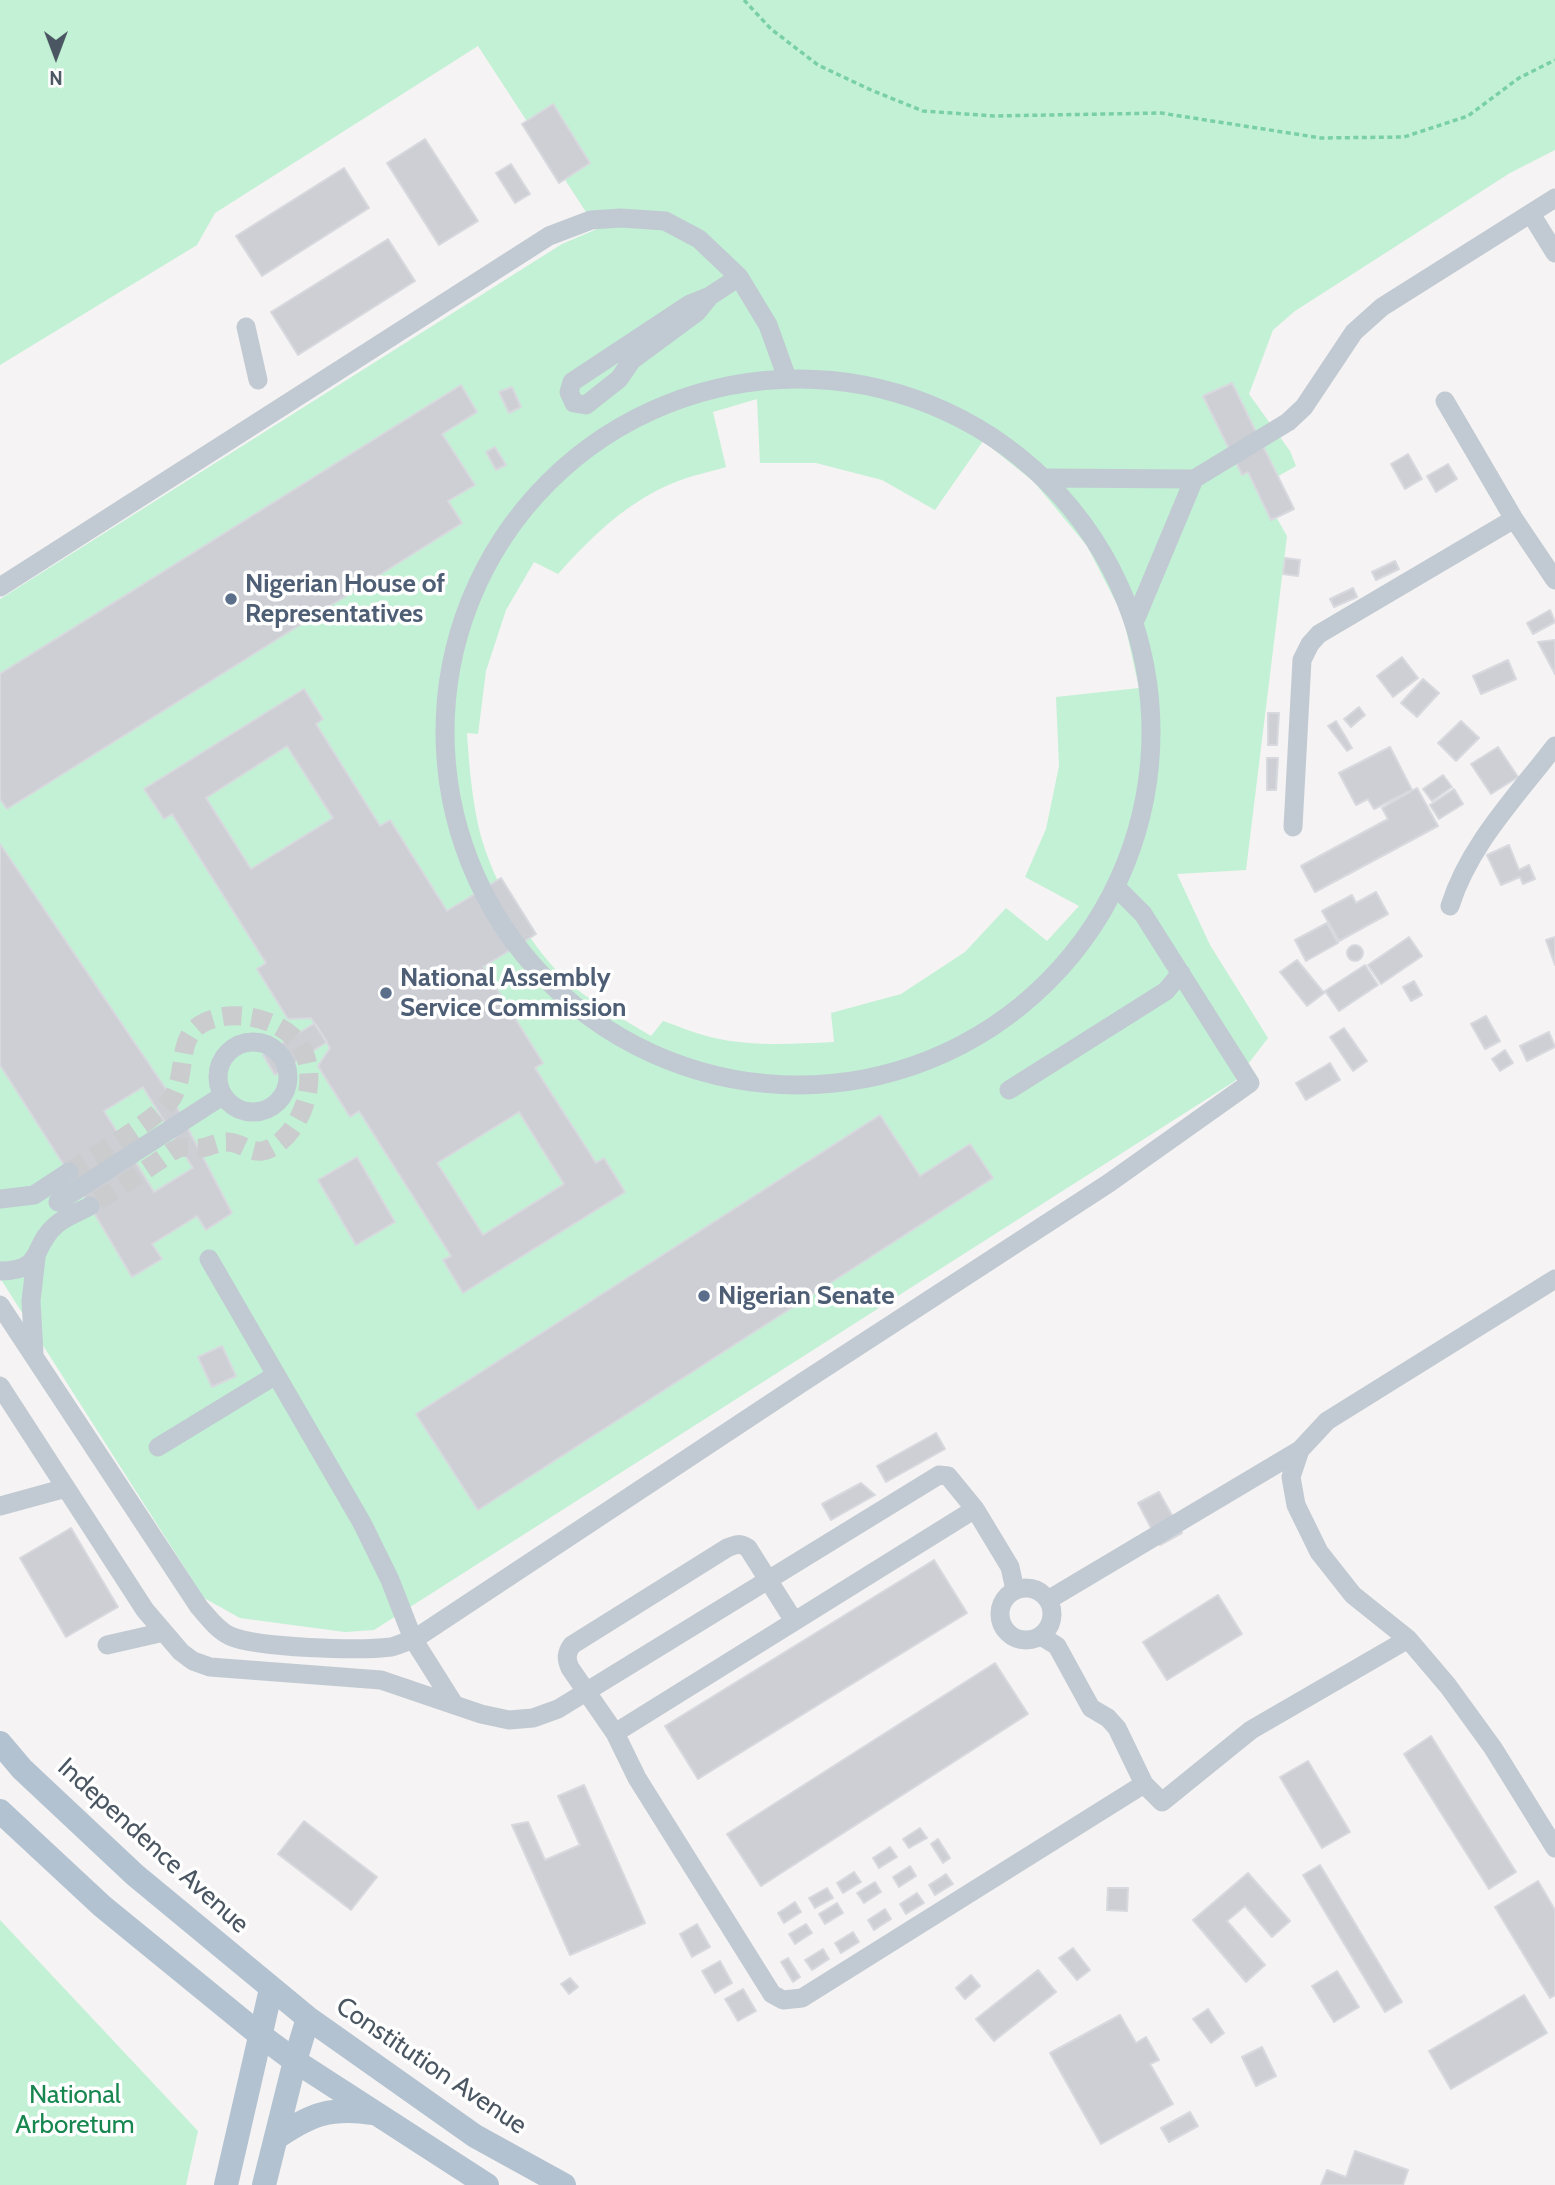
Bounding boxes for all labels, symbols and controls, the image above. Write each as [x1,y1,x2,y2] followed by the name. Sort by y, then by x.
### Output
[21,21,91,91] north arrow
[49,66,63,89] text: N
[245,568,445,630] place label: Nigerian House of Representatives
[223,591,239,607] marker: Nigerian House of Representatives
[400,962,626,1024] place label: National Assembly Service Commission
[378,985,394,1001] marker: National Assembly Service Commission
[718,1280,895,1312] place label: Nigerian Senate
[696,1288,712,1304] marker: Nigerian Senate
[51,1752,255,1940] street label: Independence Avenue
[330,1991,532,2141] street label: Constitution Avenue
[15,2079,135,2140] park label: National Arboretum

